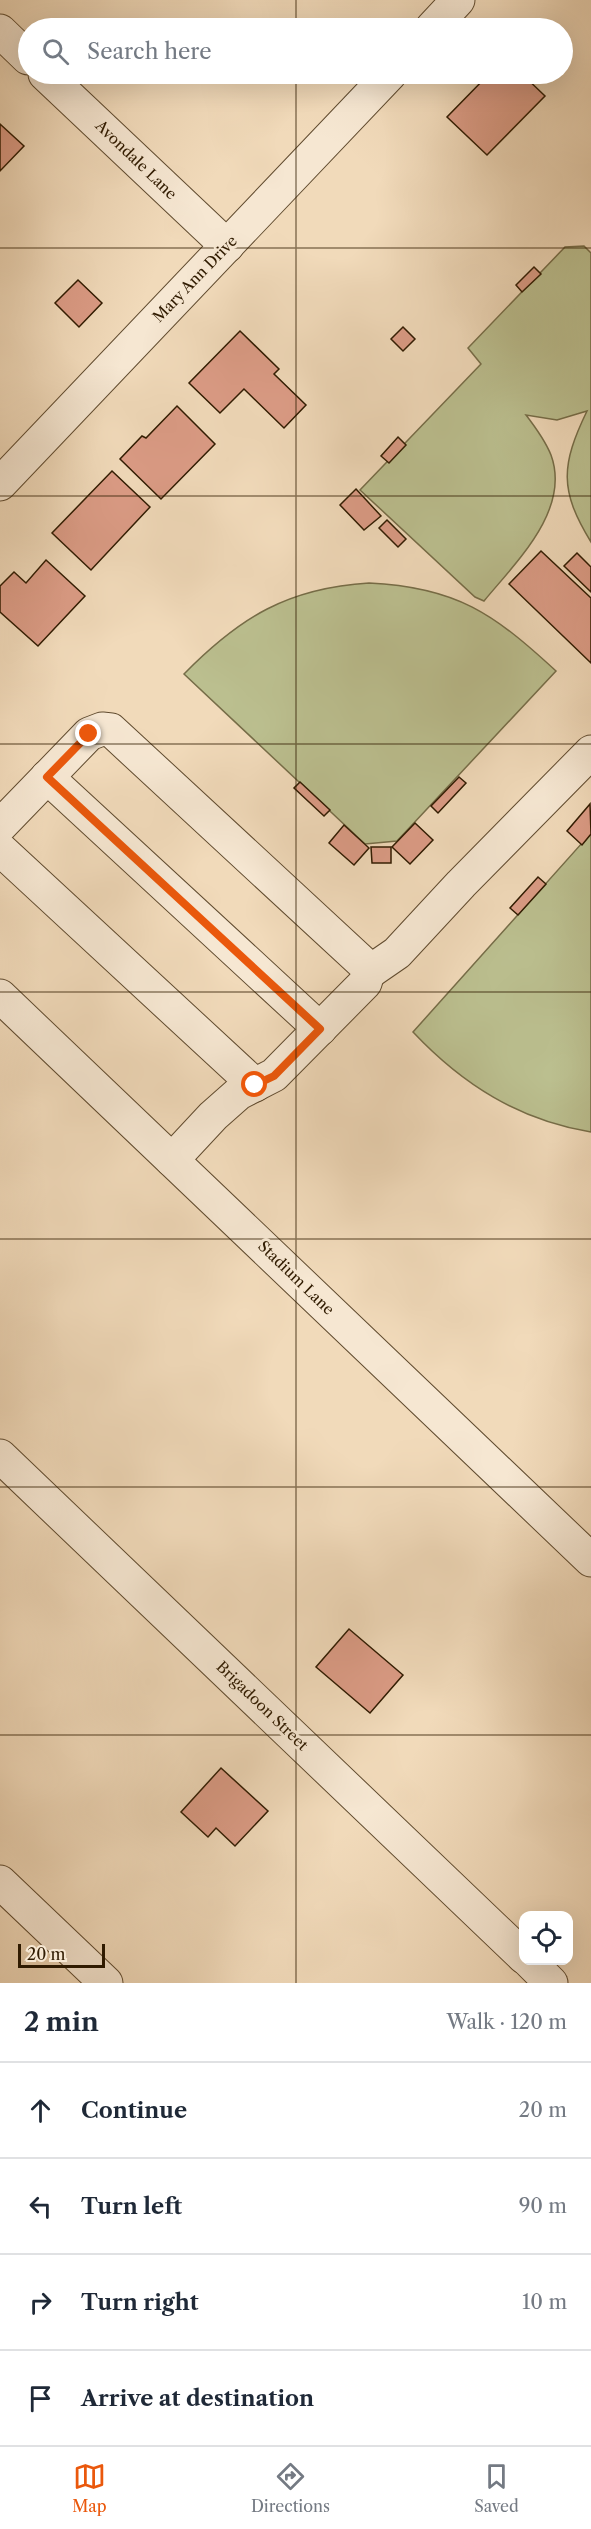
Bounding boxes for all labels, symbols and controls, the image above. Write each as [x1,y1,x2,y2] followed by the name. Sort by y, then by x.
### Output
[18,18,573,84] search box
[39,35,72,68] icon: search
[87,38,212,65] text: Search here
[91,115,181,203] street label: Avondale Lane
[148,231,241,326] street label: Mary Ann Drive
[75,720,101,746] route end
[241,1071,267,1097] route start
[254,1237,338,1319] street label: Stadium Lane
[212,1657,313,1755] street label: Brigadoon Street
[519,1911,573,1965] map controls
[519,1911,573,1965] button: locate
[18,1941,105,1968] scale bar
[27,1944,66,1964] text: 20 m
[24,2006,99,2038] text: 2 min
[446,2010,567,2034] text: Walk · 120 m
[24,2094,57,2127] icon: ahead
[81,2097,187,2124] text: Continue
[519,2098,567,2122] text: 20 m
[24,2190,57,2223] icon: left
[81,2193,182,2220] text: Turn left
[519,2194,567,2218] text: 90 m
[24,2286,57,2319] icon: right
[81,2289,199,2316] text: Turn right
[522,2290,567,2314] text: 10 m
[24,2382,57,2415] icon: arrive
[81,2385,314,2412] text: Arrive at destination
[72,2460,107,2516] tab: Map
[251,2460,330,2516] tab: Directions
[474,2460,519,2516] tab: Saved

